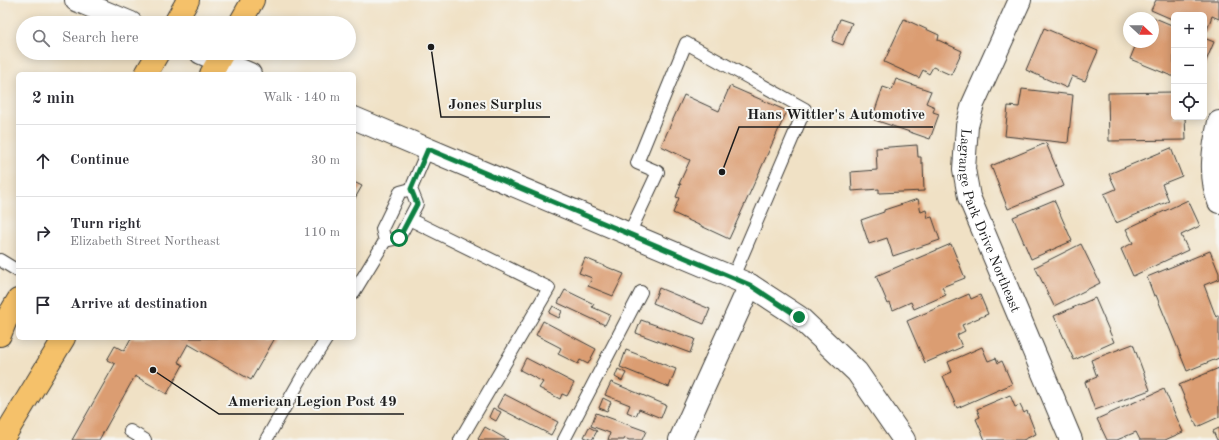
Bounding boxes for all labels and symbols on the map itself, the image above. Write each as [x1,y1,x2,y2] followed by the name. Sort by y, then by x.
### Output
[1123,12,1159,48] north arrow
[441,90,550,117] callout: Jones Surplus
[448,98,542,113] text: Jones Surplus
[739,100,933,127] callout: Hans Wittler's Automotive
[747,108,925,123] text: Hans Wittler's Automotive
[956,128,1023,314] street label: Lagrange Park Drive Northeast
[390,229,408,247] route start
[790,308,808,326] route end
[219,387,404,414] callout: American Legion Post 49
[227,395,397,410] text: American Legion Post 49

